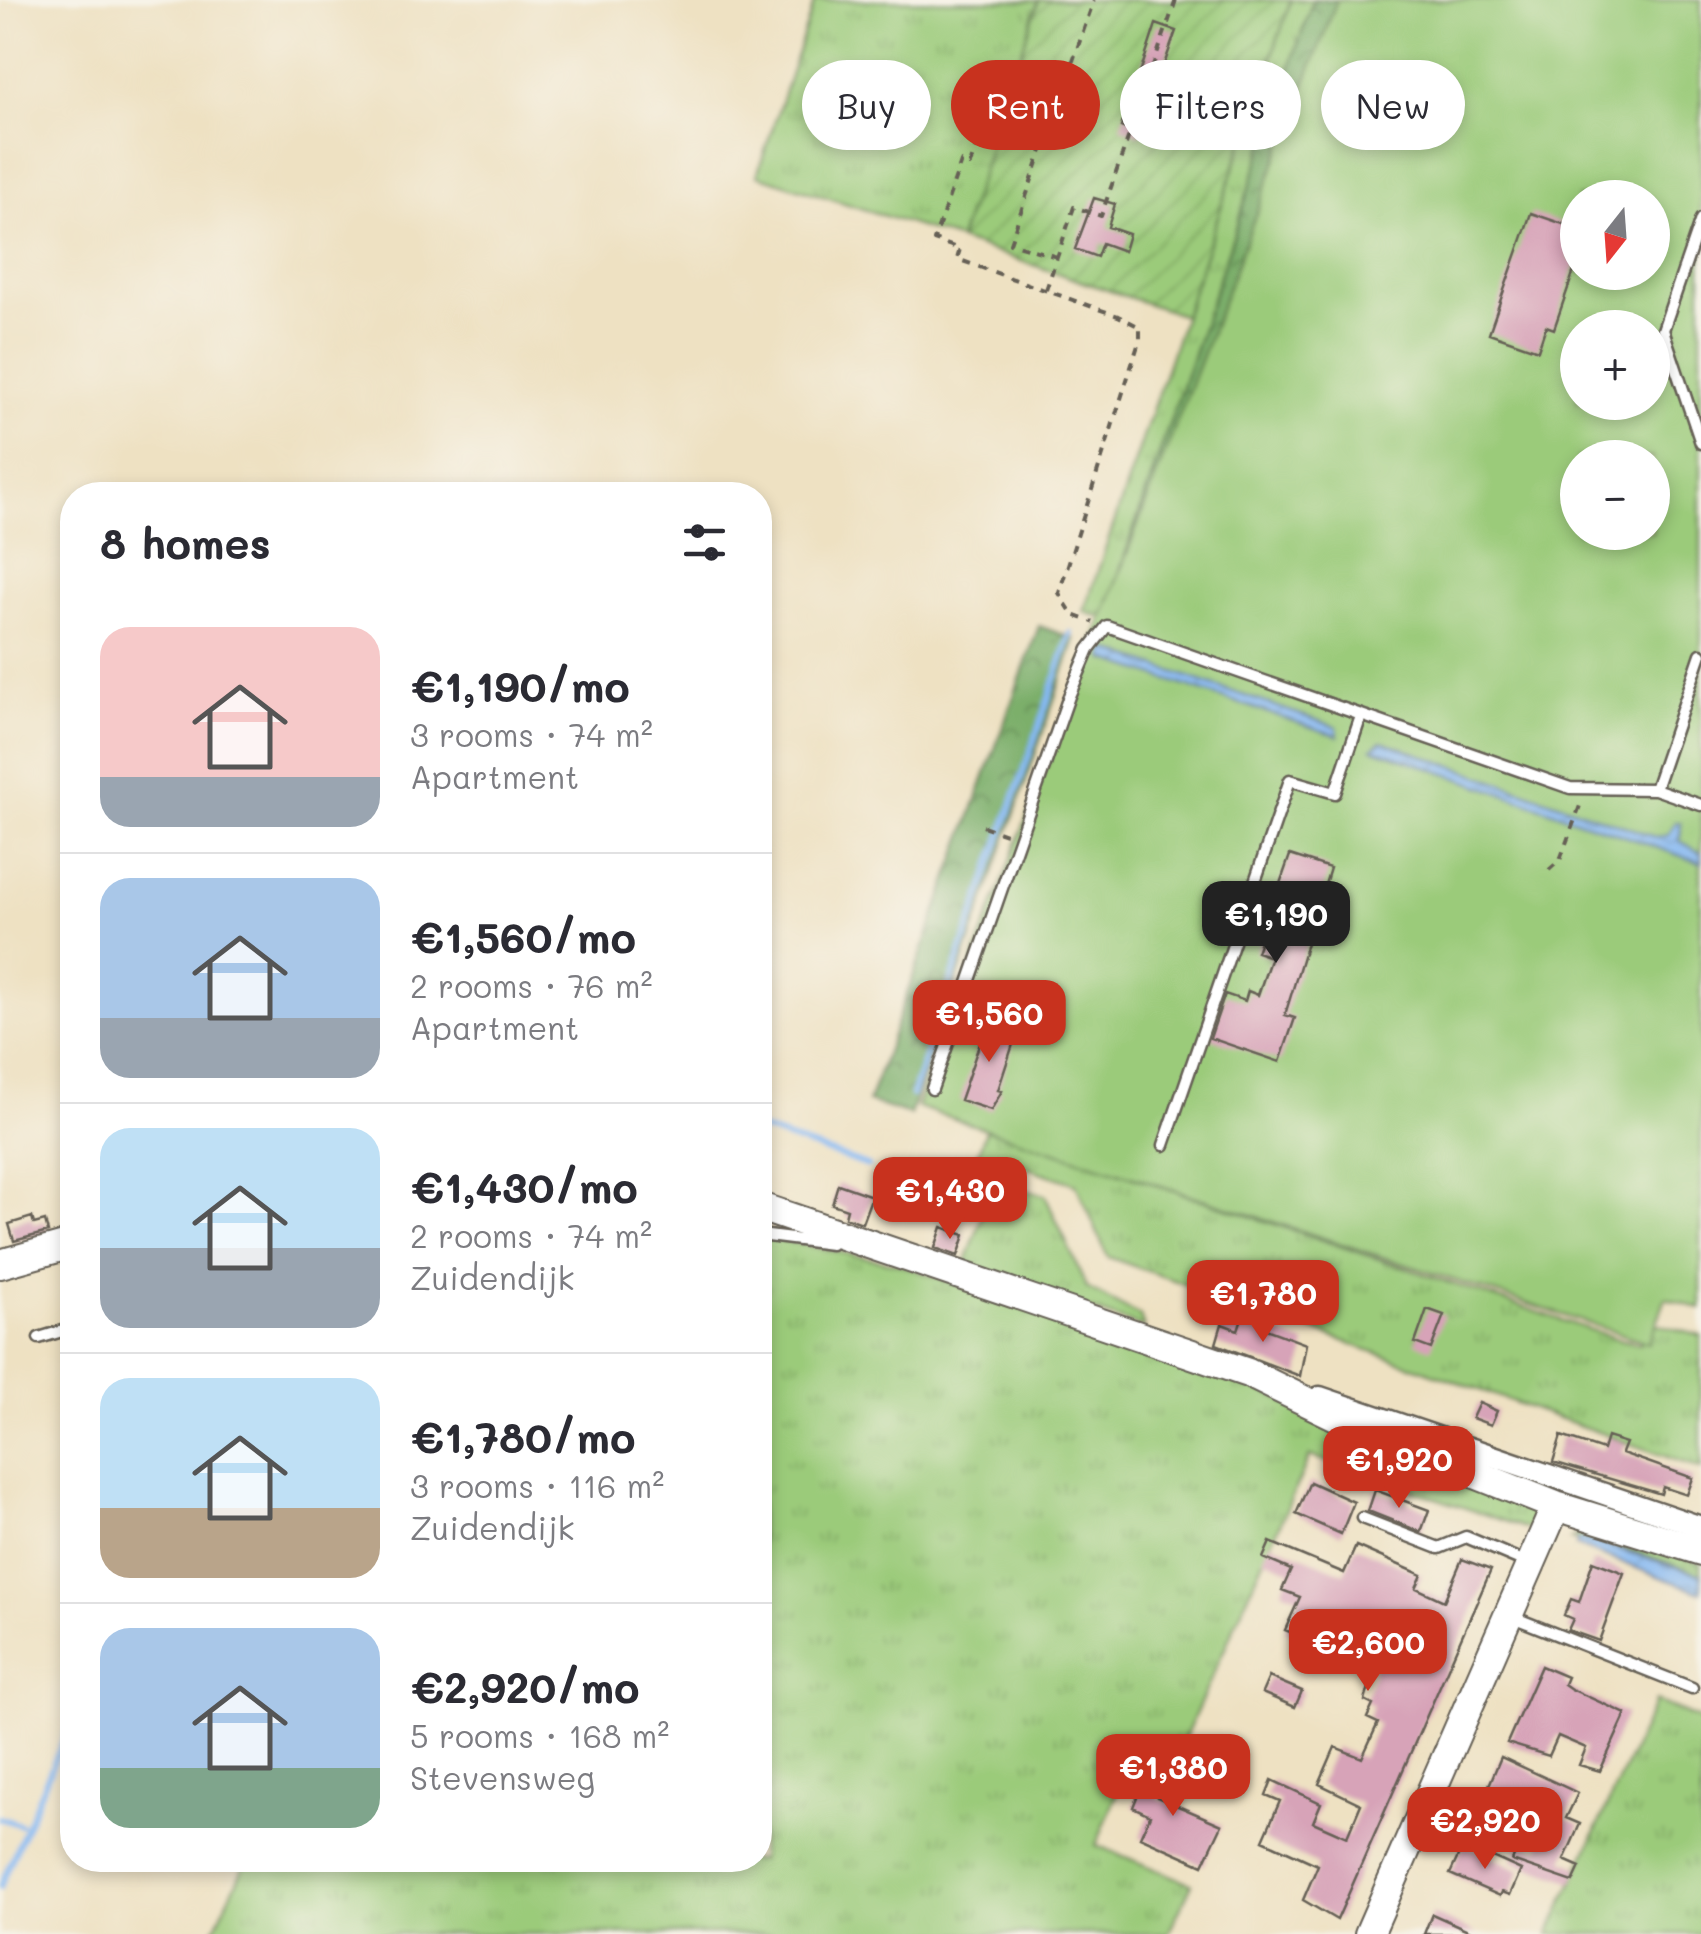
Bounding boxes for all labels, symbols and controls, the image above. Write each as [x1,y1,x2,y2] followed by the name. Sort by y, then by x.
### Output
[802,60,931,150] chip: Buy
[951,60,1100,150] chip: Rent
[1120,60,1301,150] chip: Filters
[1321,60,1465,150] chip: New
[1560,180,1670,290] north arrow
[1560,180,1670,550] map controls
[1560,310,1670,420] button: +
[1560,440,1670,550] button: −
[100,515,271,570] text: 8 homes
[677,515,732,570] icon: filters
[410,658,630,713] text: €1,190/mo
[180,667,300,787] icon: home
[410,713,653,755] text: 3 rooms · 74 m²
[410,755,579,797] text: Apartment
[1195,881,1357,966] pin: €1,190
[1224,892,1328,934] text: €1,190
[410,909,636,964] text: €1,560/mo
[180,918,300,1038] icon: home
[410,964,653,1006] text: 2 rooms · 76 m²
[908,980,1070,1065] pin: €1,560
[935,991,1043,1033] text: €1,560
[410,1006,579,1048] text: Apartment
[869,1157,1031,1242] pin: €1,430
[410,1159,638,1214] text: €1,430/mo
[180,1168,300,1288] icon: home
[895,1168,1005,1210] text: €1,430
[410,1214,652,1256] text: 2 rooms · 74 m²
[410,1256,574,1298] text: Zuidendijk
[1182,1260,1344,1345] pin: €1,780
[1209,1271,1317,1313] text: €1,780
[410,1409,635,1464] text: €1,780/mo
[180,1418,300,1538] icon: home
[1318,1426,1480,1511] pin: €1,920
[1345,1437,1453,1479] text: €1,920
[410,1464,664,1506] text: 3 rooms · 116 m²
[410,1506,574,1548] text: Zuidendijk
[1287,1609,1449,1694] pin: €2,600
[1311,1620,1425,1662] text: €2,600
[410,1659,640,1714] text: €2,920/mo
[180,1668,300,1788] icon: home
[410,1714,669,1756] text: 5 rooms · 168 m²
[1092,1734,1254,1819] pin: €1,380
[1118,1745,1228,1787] text: €1,380
[410,1756,595,1798] text: Stevensweg
[1404,1787,1566,1872] pin: €2,920
[1429,1798,1541,1840] text: €2,920

